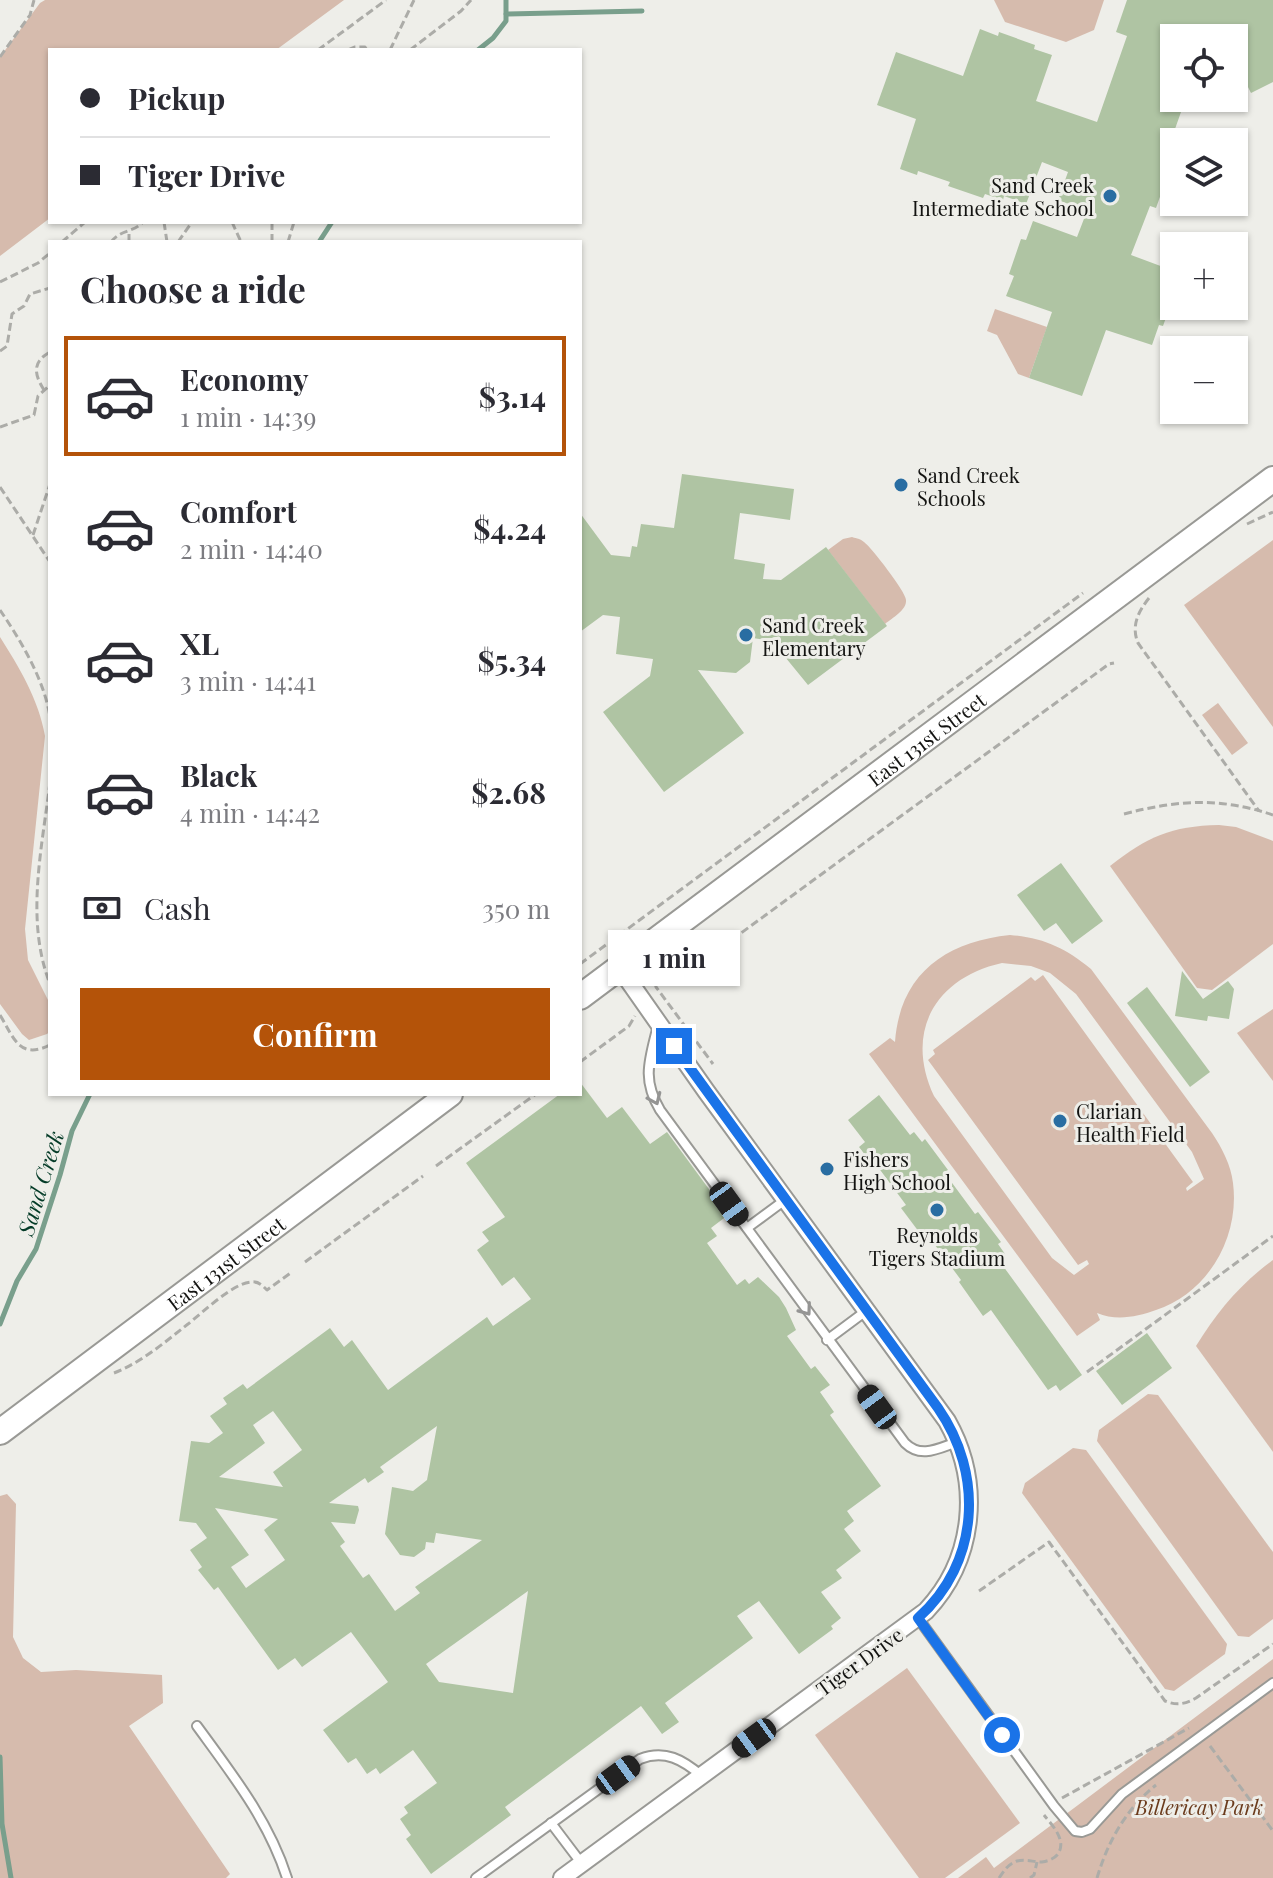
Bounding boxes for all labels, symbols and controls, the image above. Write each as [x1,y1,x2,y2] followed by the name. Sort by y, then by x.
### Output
[1160,24,1248,424] map controls
[1160,24,1248,112] button: locate
[128,78,225,118] text: Pickup
[1160,128,1248,216] button: layers
[128,155,285,195] text: Tiger Drive
[912,171,1094,221] place label: Sand Creek Intermediate School
[1101,187,1119,205] marker: Sand Creek Intermediate School
[1160,232,1248,320] button: +
[80,264,306,312] text: Choose a ride
[1160,336,1248,424] button: −
[180,359,309,399] text: Economy
[84,360,156,432] icon: car
[479,376,546,416] text: $3.14
[180,399,316,434] text: 1 min · 14:39
[917,461,1020,511] place label: Sand Creek Schools
[892,476,910,494] marker: Sand Creek Schools
[180,491,297,531] text: Comfort
[84,492,156,564] icon: car
[473,508,546,548] text: $4.24
[180,531,323,566] text: 2 min · 14:40
[762,611,866,661] place label: Sand Creek Elementary
[180,623,219,663] text: XL
[84,624,156,696] icon: car
[737,626,755,644] marker: Sand Creek Elementary
[477,640,546,680] text: $5.34
[180,663,316,698] text: 3 min · 14:41
[862,685,991,791] street label: East 131st Street
[180,755,257,795] text: Black
[84,756,156,828] icon: car
[471,772,546,812] text: $2.68
[180,795,320,830] text: 4 min · 14:42
[80,886,124,930] icon: cash
[144,888,211,928] text: Cash
[482,891,550,926] text: 350 m
[608,930,740,986] callout: 1 min
[642,940,706,975] text: 1 min
[80,988,550,1080] button: Confirm
[656,1028,692,1064] route end
[645,1091,661,1105] one-way arrow
[1076,1097,1185,1147] place label: Clarian Health Field
[1051,1112,1069,1130] marker: Clarian Health Field
[10,1127,70,1240] water label: Sand Creek
[843,1145,951,1195] place label: Fishers High School
[818,1160,836,1178] marker: Fishers High School
[705,1178,753,1230] car
[928,1201,946,1219] marker: Reynolds Tigers Stadium
[161,1209,291,1316] street label: East 131st Street
[869,1221,1005,1271] place label: Reynolds Tigers Stadium
[796,1302,811,1316] one-way arrow
[853,1381,901,1433] car
[810,1620,908,1702] street label: Tiger Drive
[728,1714,780,1762] car
[984,1717,1020,1753] route start
[592,1751,644,1799] car
[1134,1793,1263,1820] park label: Billericay Park

